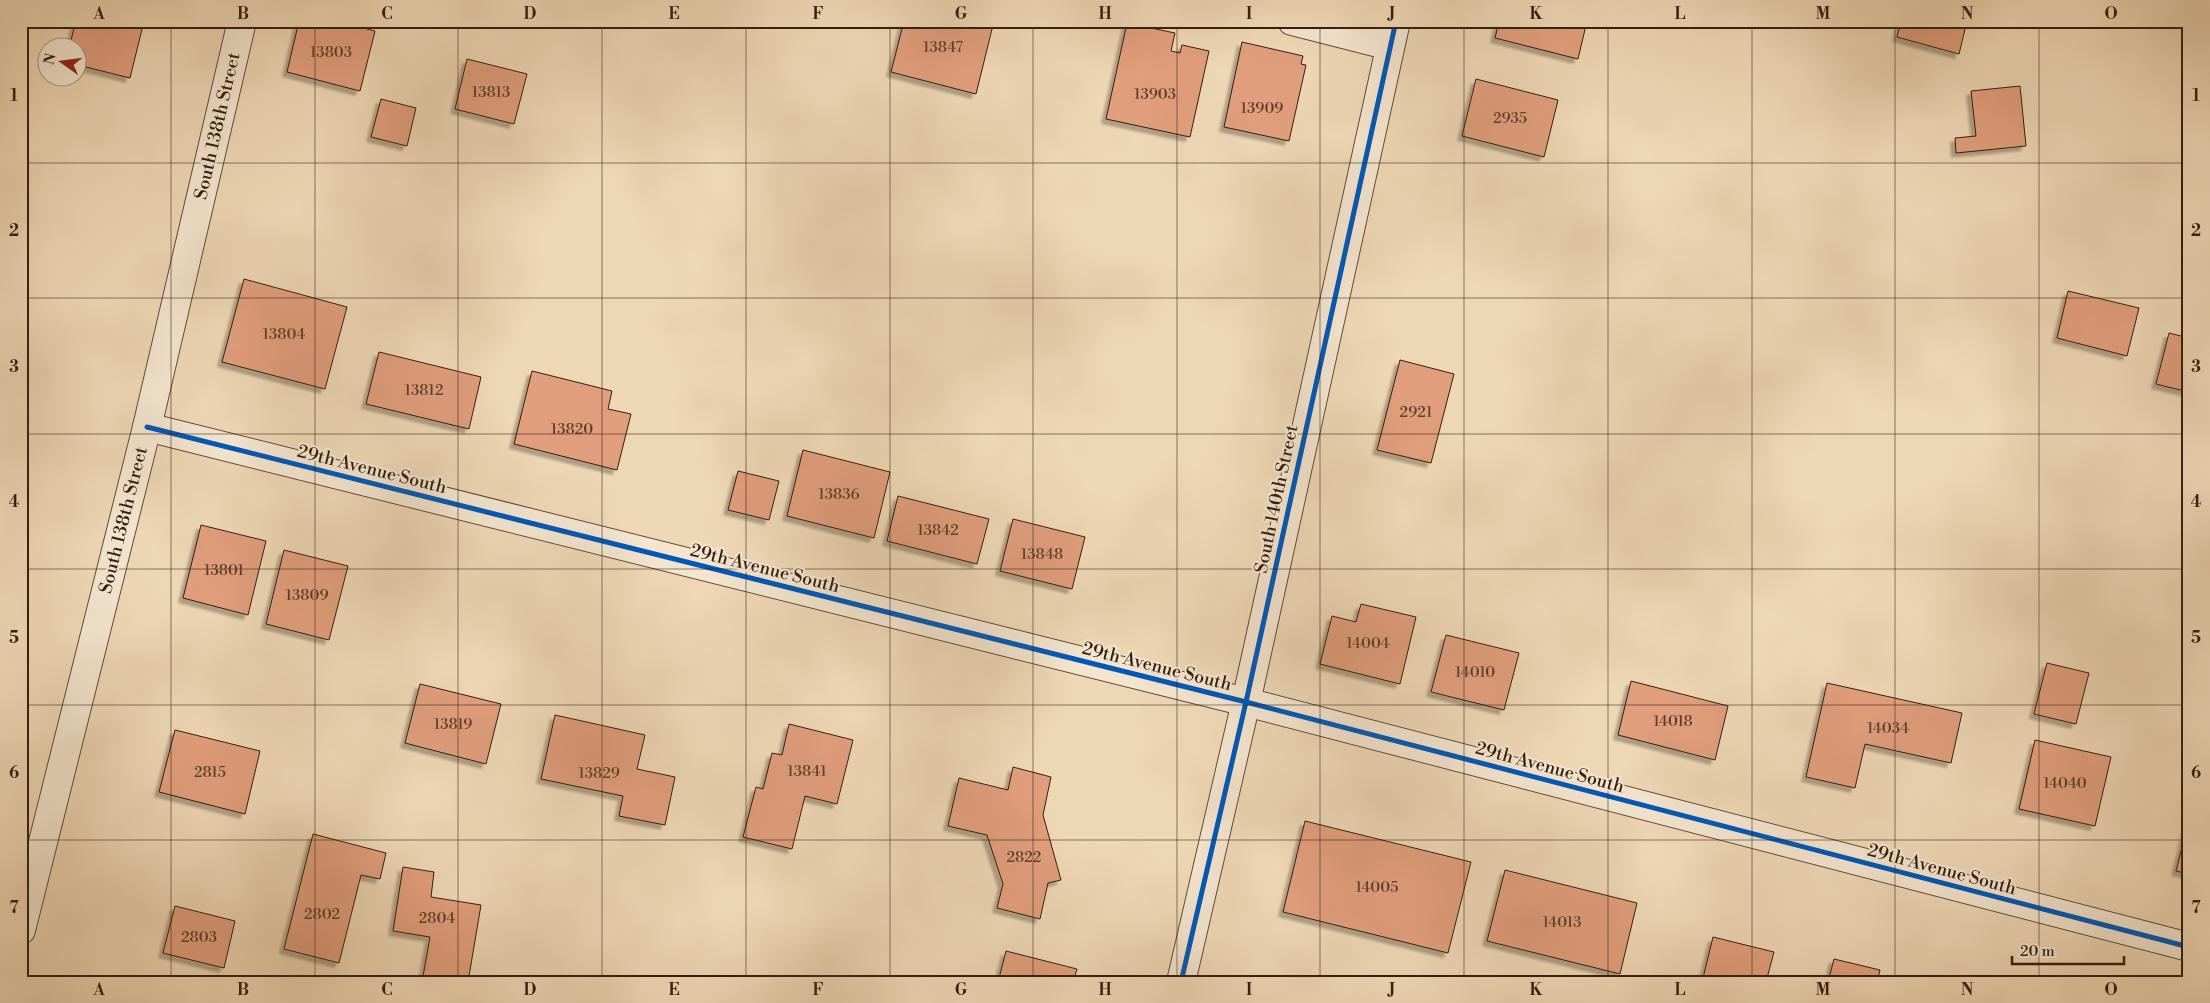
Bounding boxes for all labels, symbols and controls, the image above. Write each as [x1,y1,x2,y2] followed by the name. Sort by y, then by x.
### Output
[92,4,105,24] text: A
[237,4,249,24] text: B
[381,4,393,24] text: C
[524,4,537,24] text: D
[668,4,680,24] text: E
[812,4,824,24] text: F
[955,4,968,24] text: G
[1098,4,1112,24] text: H
[1246,4,1252,24] text: I
[1387,4,1395,24] text: J
[1530,4,1544,24] text: K
[1675,4,1686,24] text: L
[1816,4,1831,24] text: M
[1961,4,1974,24] text: N
[2104,4,2118,24] text: O
[38,38,88,88] north arrow
[923,38,963,57] house number: 13847
[310,43,352,62] house number: 13803
[189,50,246,202] street label: South 138th Street
[40,52,60,67] text: N
[472,83,510,102] house number: 13813
[1134,85,1176,104] house number: 13903
[10,86,18,106] text: 1
[2192,86,2200,106] text: 1
[1241,99,1283,118] house number: 13909
[1493,109,1527,128] house number: 2935
[9,221,19,241] text: 2
[2191,221,2201,241] text: 2
[263,325,305,344] house number: 13804
[9,357,19,377] text: 3
[2191,357,2201,377] text: 3
[405,381,443,400] house number: 13812
[1400,403,1433,422] house number: 2921
[551,420,593,439] house number: 13820
[1250,422,1304,576] street label: South 140th Street
[295,440,449,499] street label: 29th Avenue South
[94,444,153,596] street label: South 138th Street
[818,485,860,504] house number: 13836
[9,492,20,512] text: 4
[2191,492,2202,512] text: 4
[917,521,959,540] house number: 13842
[688,539,842,598] street label: 29th Avenue South
[1021,545,1063,564] house number: 13848
[204,561,244,580] house number: 13801
[286,586,328,605] house number: 13809
[9,628,19,648] text: 5
[2191,628,2201,648] text: 5
[1346,634,1390,653] house number: 14004
[1080,637,1234,696] street label: 29th Avenue South
[1455,663,1495,682] house number: 14010
[1653,712,1693,731] house number: 14018
[434,715,472,734] house number: 13819
[1867,719,1909,738] house number: 14034
[1473,737,1627,798] street label: 29th Avenue South
[787,762,827,781] house number: 13841
[9,763,19,783] text: 6
[194,763,226,782] house number: 2815
[2191,763,2201,783] text: 6
[578,764,620,783] house number: 13829
[2043,774,2087,793] house number: 14040
[1865,839,2019,900] street label: 29th Avenue South
[1007,848,1041,867] house number: 2822
[1356,878,1398,897] house number: 14005
[9,898,19,918] text: 7
[2191,898,2201,918] text: 7
[304,905,340,924] house number: 2802
[419,909,455,928] house number: 2804
[1542,913,1582,932] house number: 14013
[181,928,217,947] house number: 2803
[2012,933,2125,965] scale bar
[2020,942,2055,961] text: 20 m
[92,980,105,1000] text: A
[237,980,249,1000] text: B
[381,980,393,1000] text: C
[524,980,537,1000] text: D
[668,980,680,1000] text: E
[812,980,824,1000] text: F
[955,980,968,1000] text: G
[1098,980,1112,1000] text: H
[1246,980,1252,1000] text: I
[1387,980,1395,1000] text: J
[1530,980,1544,1000] text: K
[1675,980,1686,1000] text: L
[1816,980,1831,1000] text: M
[1961,980,1974,1000] text: N
[2104,980,2118,1000] text: O

